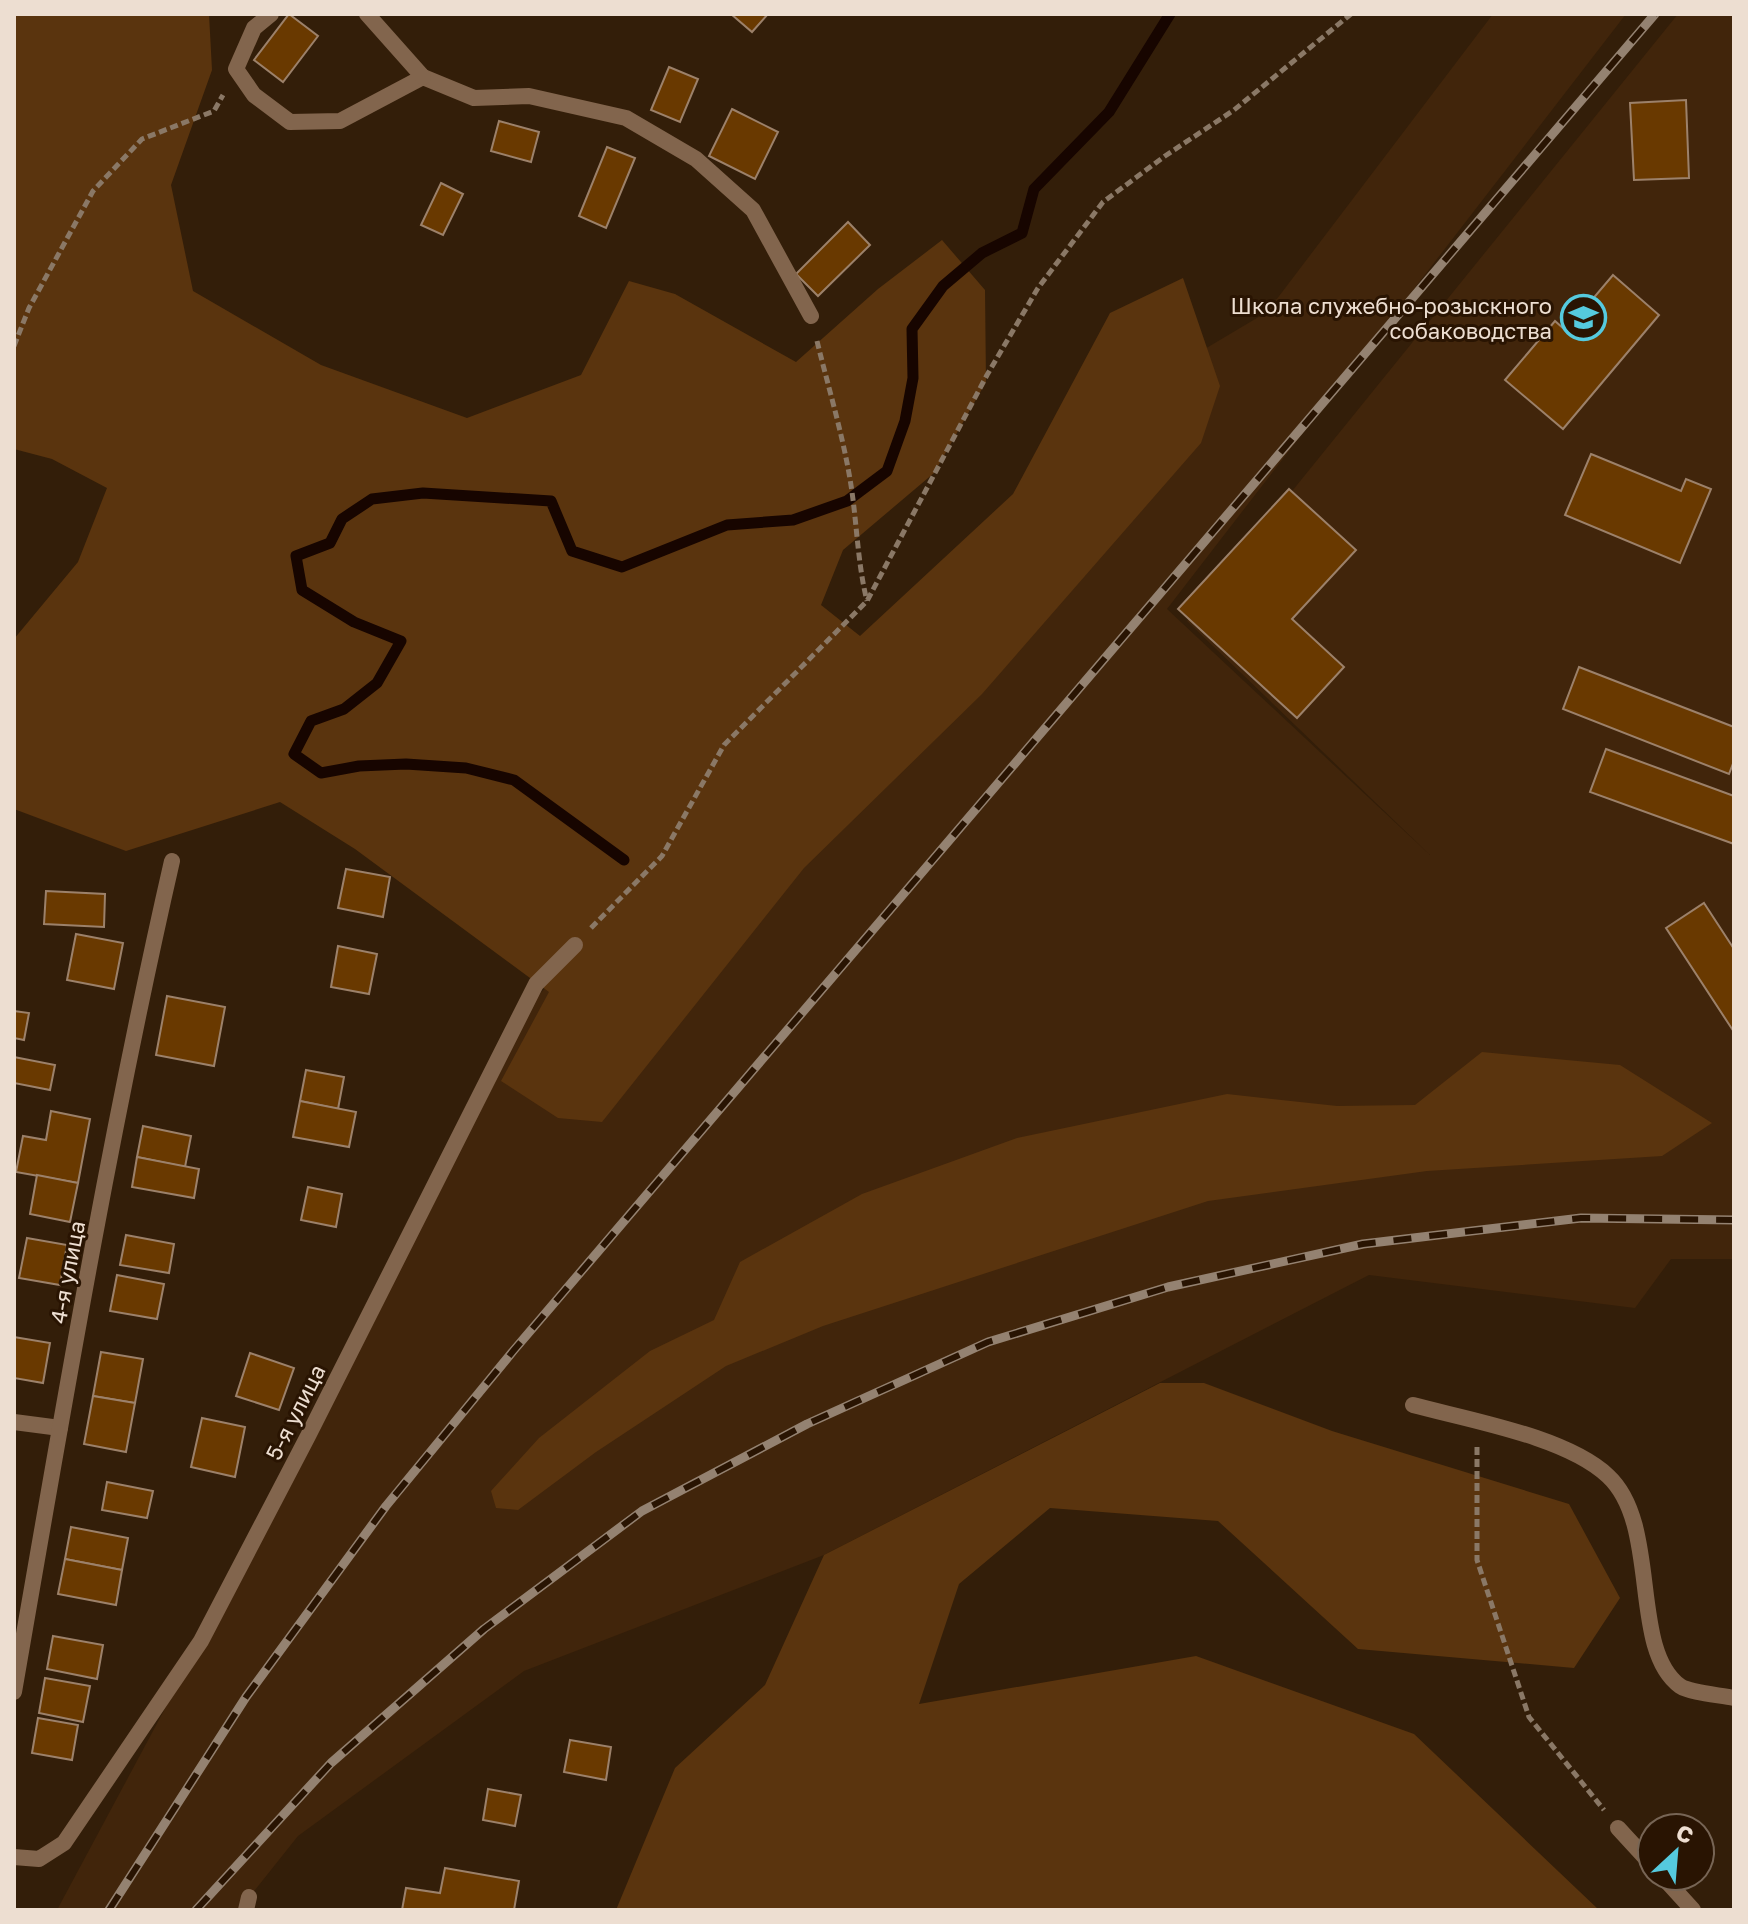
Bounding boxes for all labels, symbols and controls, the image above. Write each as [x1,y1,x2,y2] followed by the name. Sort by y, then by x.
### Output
[1231,292,1552,344] place label: Школа служебно-розыскного собаководства
[1559,294,1607,342] school or university icon: Школа служебно-розыскного собаководства
[44,1218,90,1326] street label: 4-я улица
[259,1360,331,1464] street label: 5-я улица
[1636,1812,1716,1892] north arrow
[1672,1818,1698,1849] text: С

